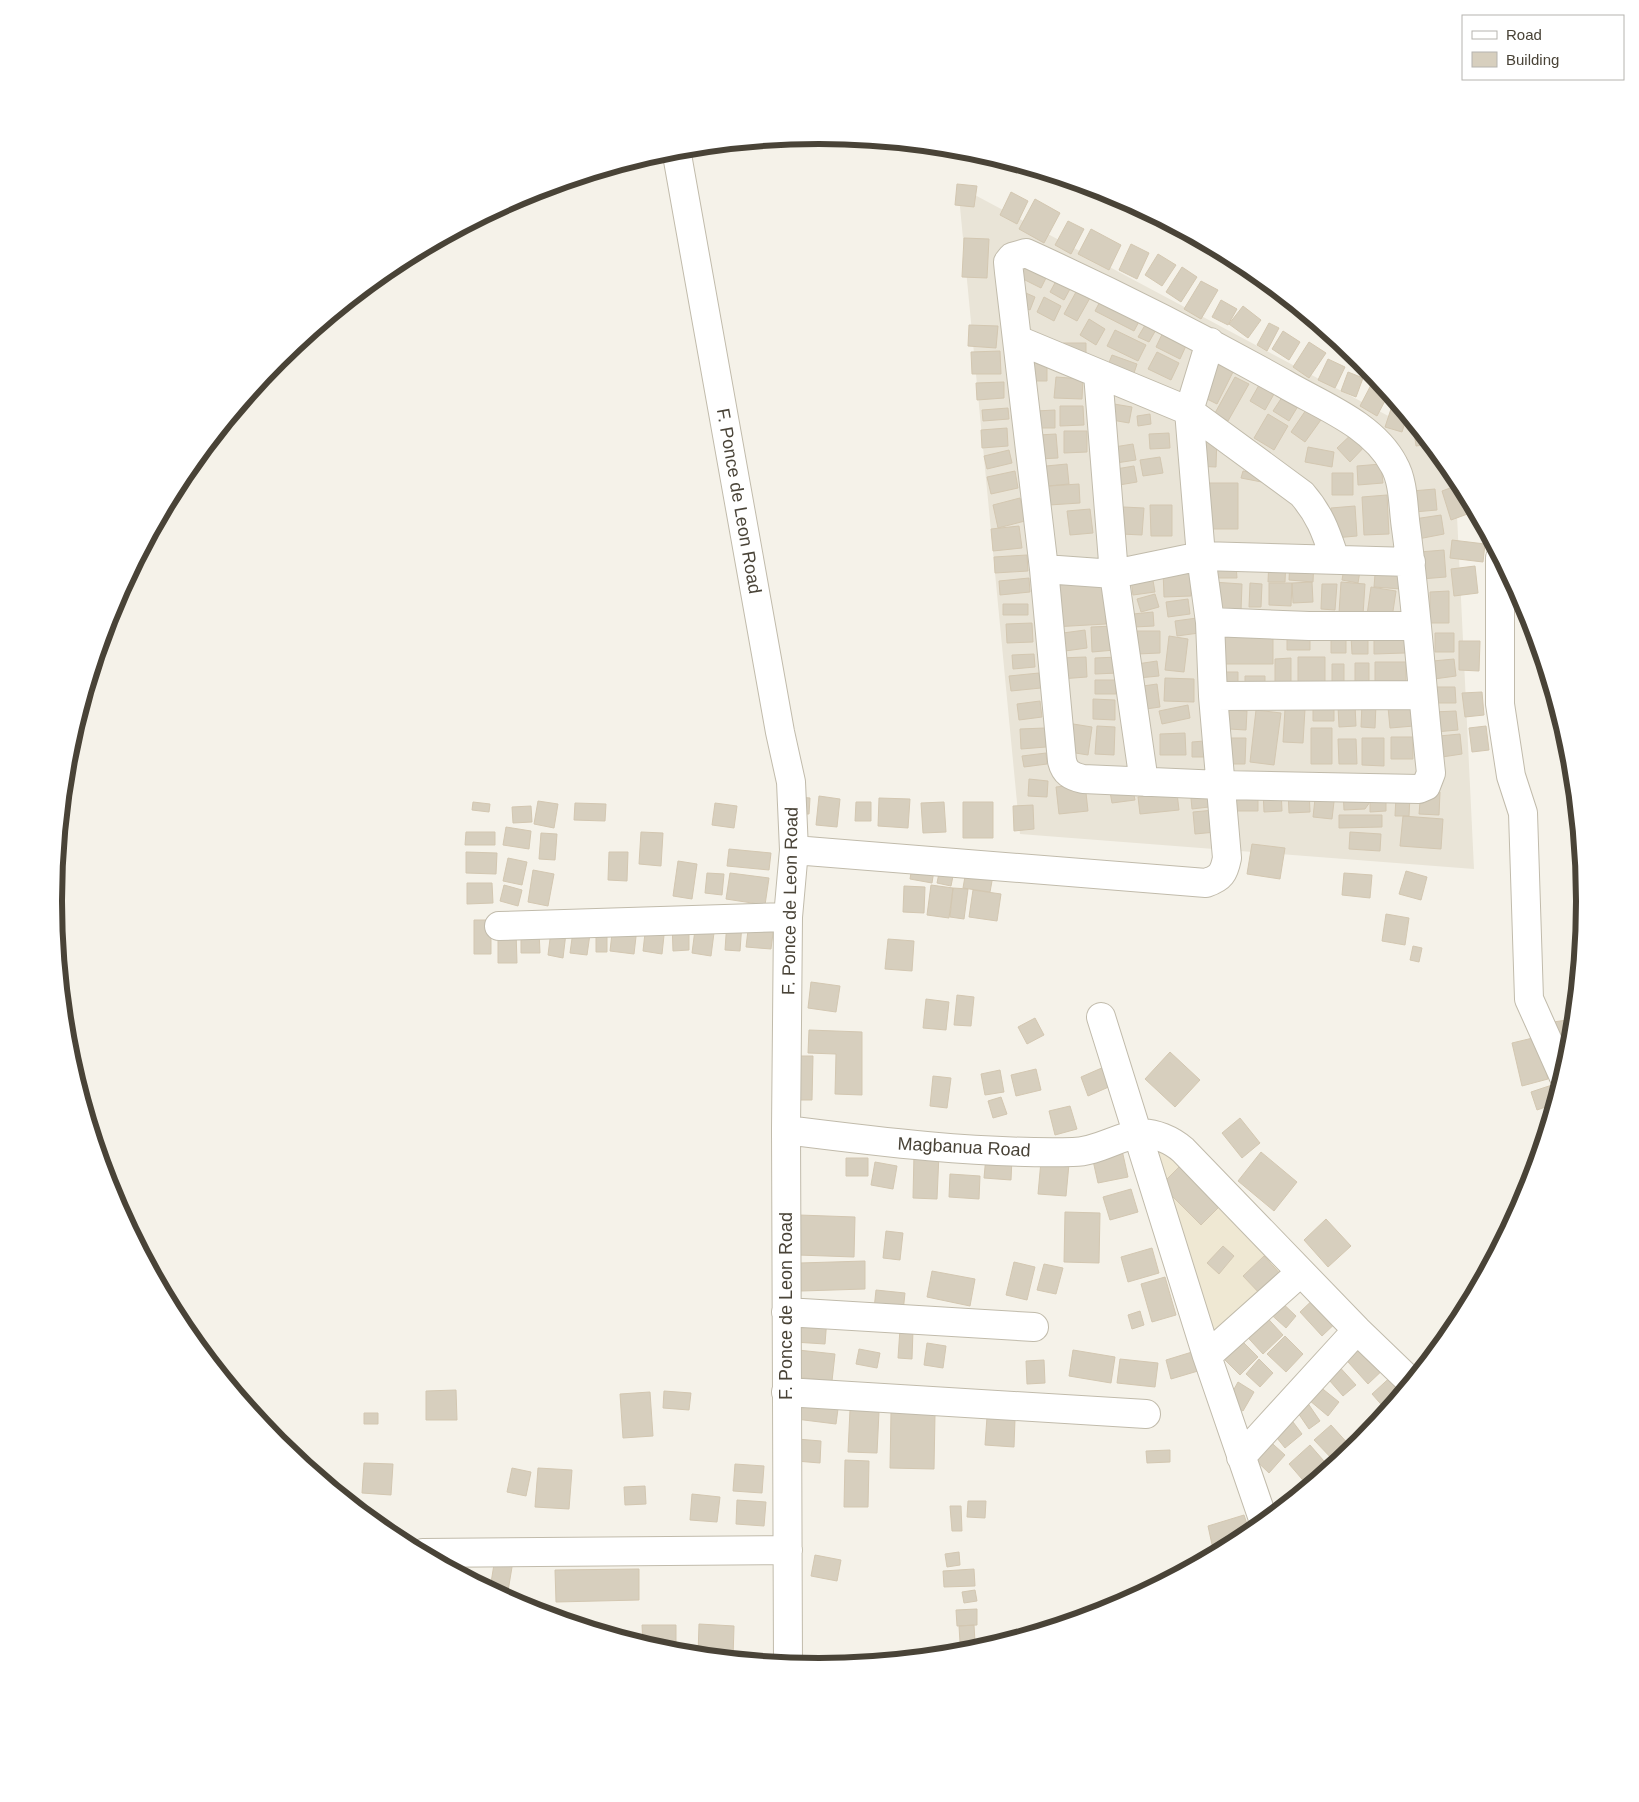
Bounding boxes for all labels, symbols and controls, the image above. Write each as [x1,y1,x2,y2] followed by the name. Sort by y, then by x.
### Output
[1462,15,1624,80] legend
[1506,26,1542,43] text: Road
[1506,51,1559,68] text: Building
[713,407,765,595] street label: F. Ponce de Leon Road
[778,807,802,995] street label: F. Ponce de Leon Road
[897,1134,1031,1160] street label: Magbanua Road
[776,1212,796,1400] street label: F. Ponce de Leon Road

